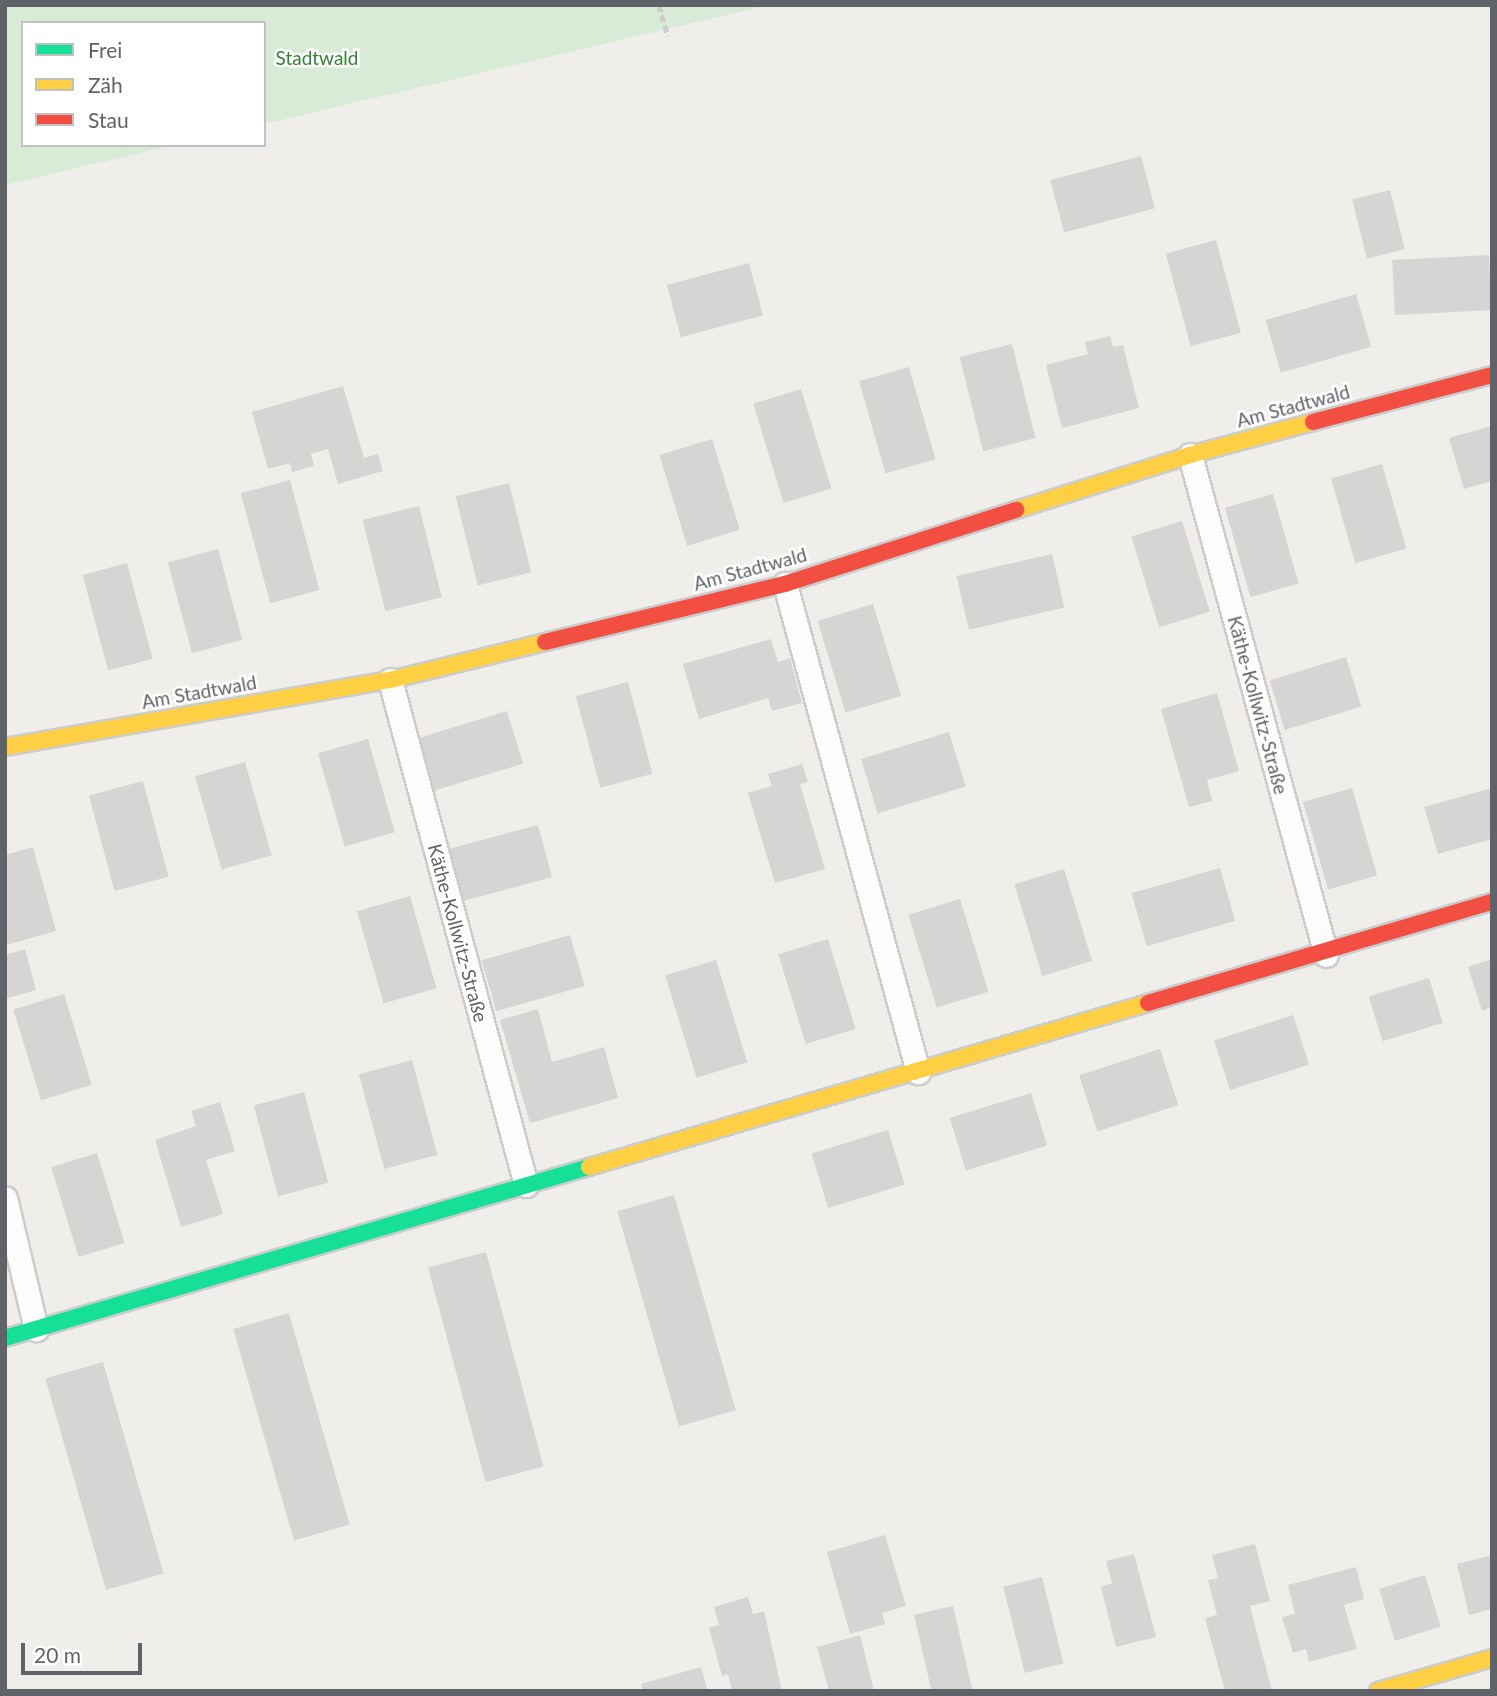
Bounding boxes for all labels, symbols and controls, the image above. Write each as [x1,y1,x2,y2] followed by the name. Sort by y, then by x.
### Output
[21,21,266,147] legend
[88,37,122,62] text: Frei
[276,47,358,69] park label: Stadtwald
[88,72,123,97] text: Zäh
[88,107,129,132] text: Stau
[1234,380,1352,432] street label: Am Stadtwald
[691,543,809,595] street label: Am Stadtwald
[1223,613,1293,797] street label: Käthe-Kollwitz-Straße
[140,671,258,713] street label: Am Stadtwald
[423,841,493,1025] street label: Käthe-Kollwitz-Straße
[24,1630,145,1674] scale bar
[34,1642,81,1667] text: 20 m

